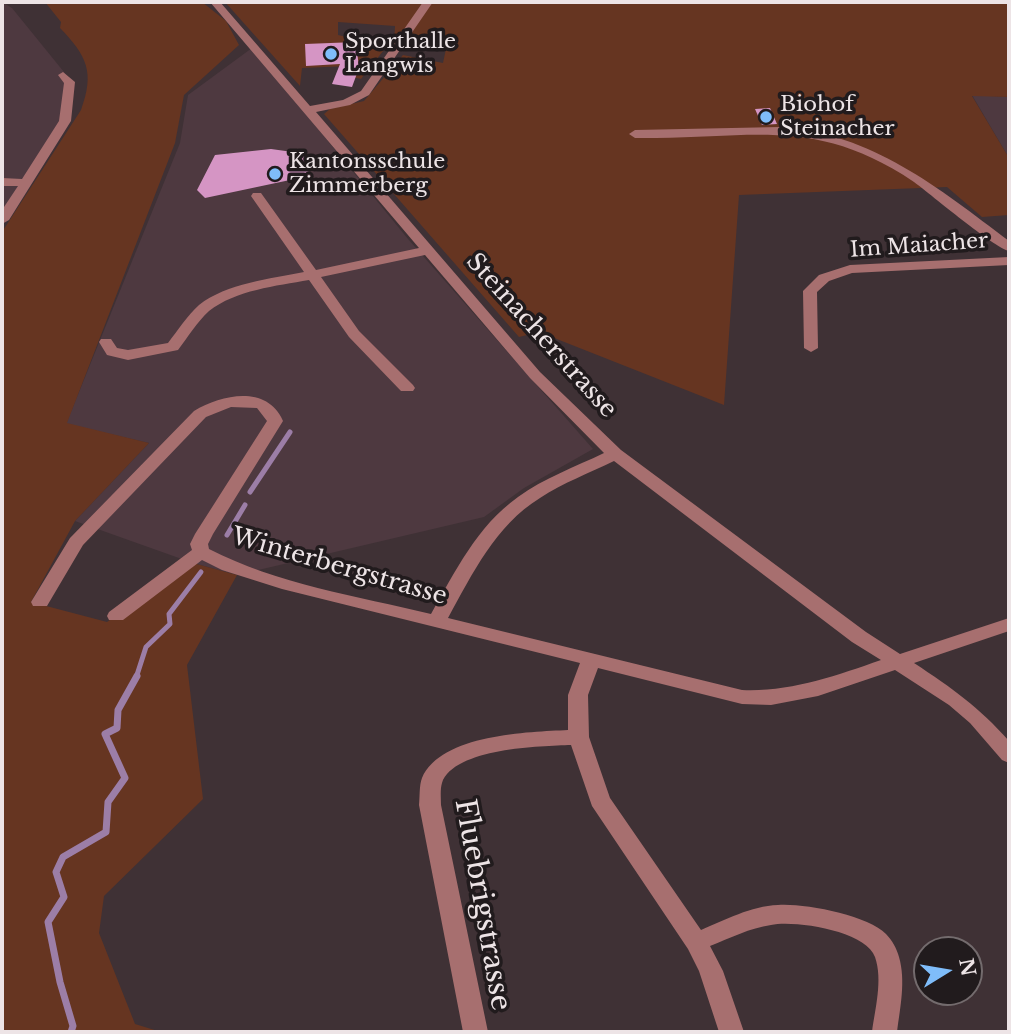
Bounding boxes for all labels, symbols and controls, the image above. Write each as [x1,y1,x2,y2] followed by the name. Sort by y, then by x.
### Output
[345,29,456,79] place label: Sporthalle Langwis
[323,46,339,62] marker: Sporthalle Langwis
[780,92,894,142] place label: Biohof Steinacher
[758,109,774,125] marker: Biohof Steinacher
[289,149,445,199] place label: Kantonsschule Zimmerberg
[267,166,283,182] marker: Kantonsschule Zimmerberg
[849,229,989,263] street label: Im Maiacher
[460,248,622,424] street label: Steinacherstrasse
[228,522,450,612] street label: Winterbergstrasse
[447,797,517,1013] street label: Fluebrigstrasse
[913,936,983,1006] north arrow
[954,956,980,978] text: N

